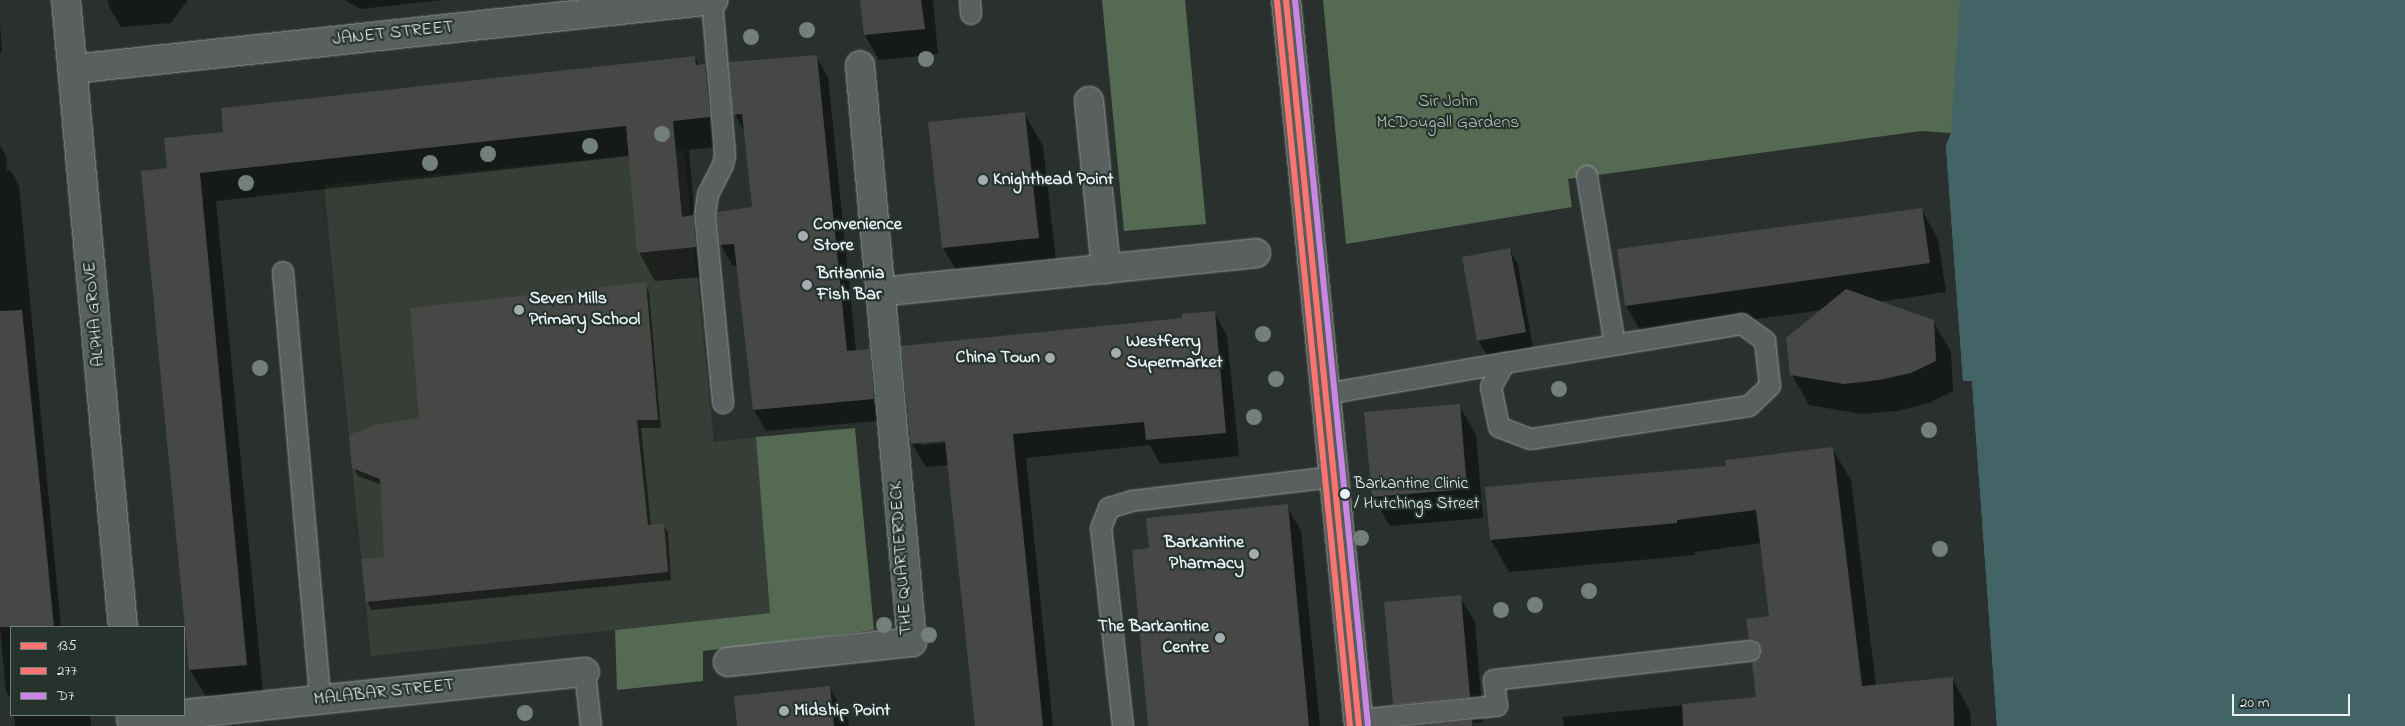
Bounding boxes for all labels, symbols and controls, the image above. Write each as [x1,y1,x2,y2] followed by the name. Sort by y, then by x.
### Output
[331,17,455,51] street label: JANET STREET
[1377,92,1519,134] park label: Sir John McDougall Gardens
[993,169,1114,191] place label: Knighthead Point
[977,174,989,186] marker: Knighthead Point
[813,215,902,258] place label: Convenience Store
[797,230,809,242] marker: Convenience Store
[80,260,110,368] street label: ALPHA GROVE
[817,264,884,306] place label: Britannia Fish Bar
[801,279,813,291] marker: Britannia Fish Bar
[529,289,640,332] place label: Seven Mills Primary School
[513,304,525,316] marker: Seven Mills Primary School
[1126,332,1222,374] place label: Westferry Supermarket
[956,347,1040,369] place label: China Town
[1110,347,1122,359] marker: Westferry Supermarket
[1044,352,1056,364] marker: China Town
[1354,474,1479,514] place label: Barkantine Clinic / Hutchings Street
[886,480,918,636] street label: THE QUARTERDECK
[1340,489,1350,499] marker: Barkantine Clinic / Hutchings Street
[1164,533,1244,576] place label: Barkantine Pharmacy
[1248,548,1260,560] marker: Barkantine Pharmacy
[1097,617,1209,660] place label: The Barkantine Centre
[10,626,185,716] legend
[1213,631,1227,645] marker: The Barkantine Centre
[57,635,77,657] text: 135
[57,660,77,682] text: 277
[313,675,455,711] street label: MALABAR STREET
[2235,684,2352,716] scale bar
[57,685,74,707] text: D7
[2240,692,2269,714] text: 20 m
[794,700,890,722] place label: Midship Point
[778,705,790,717] marker: Midship Point

